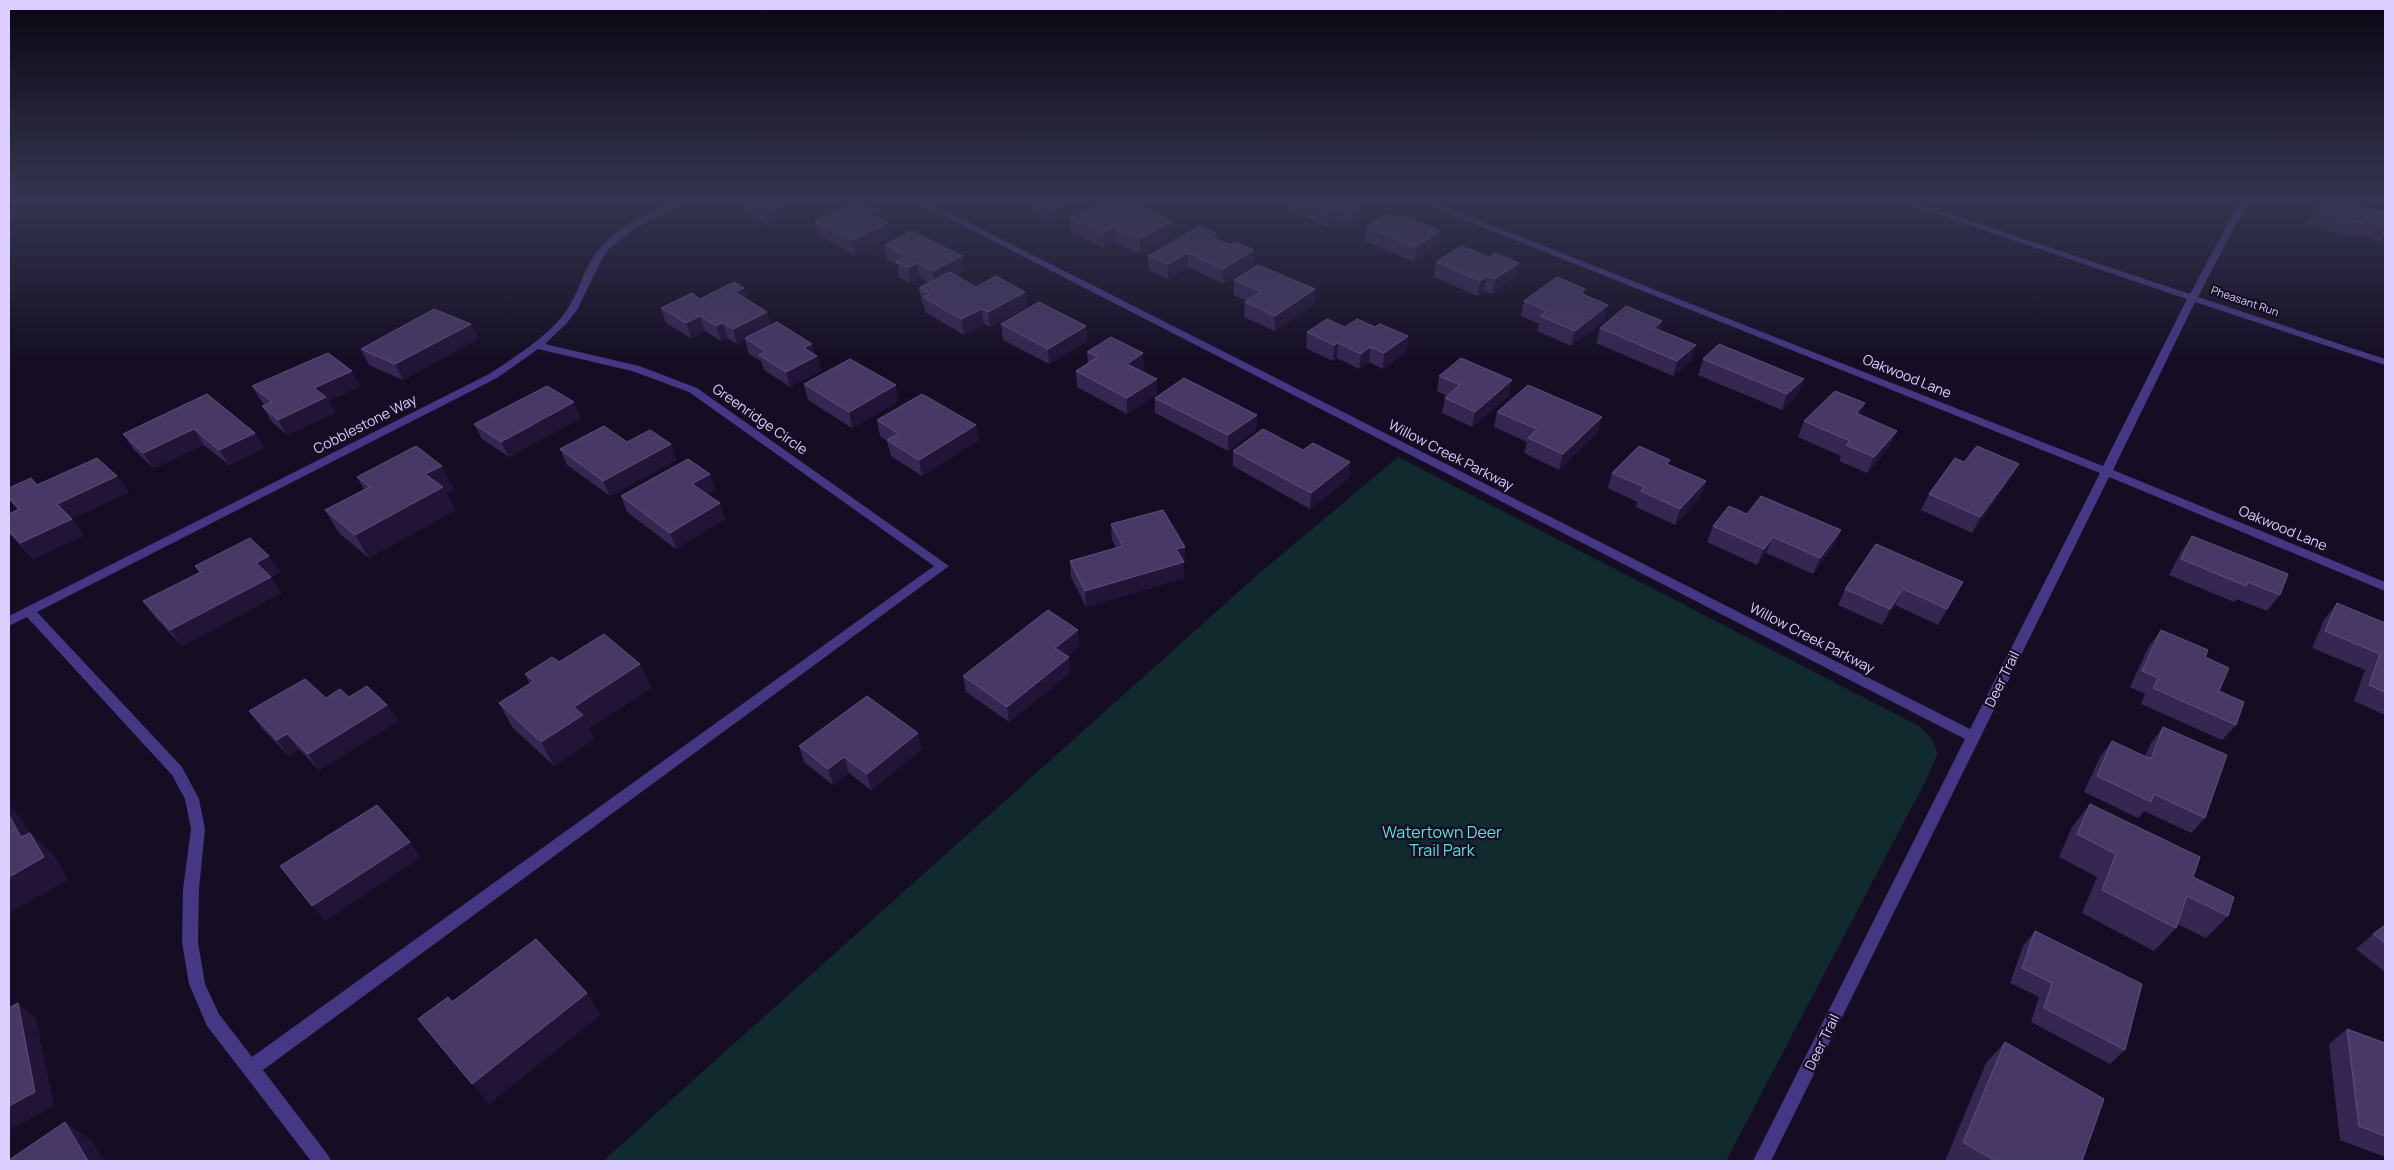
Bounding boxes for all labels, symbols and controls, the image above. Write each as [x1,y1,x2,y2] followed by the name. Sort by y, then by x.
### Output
[2209,282,2281,319] street label: Pheasant Run
[1860,349,1954,402] street label: Oakwood Lane
[709,379,812,459] street label: Greenridge Circle
[310,389,420,458] street label: Cobblestone Way
[1385,415,1518,495] street label: Willow Creek Parkway
[2236,500,2330,555] street label: Oakwood Lane
[1746,598,1879,678] street label: Willow Creek Parkway
[1980,647,2023,710] street label: Deer Trail
[1382,821,1502,861] park label: Watertown Deer Trail Park
[1800,1010,1843,1073] street label: Deer Trail

